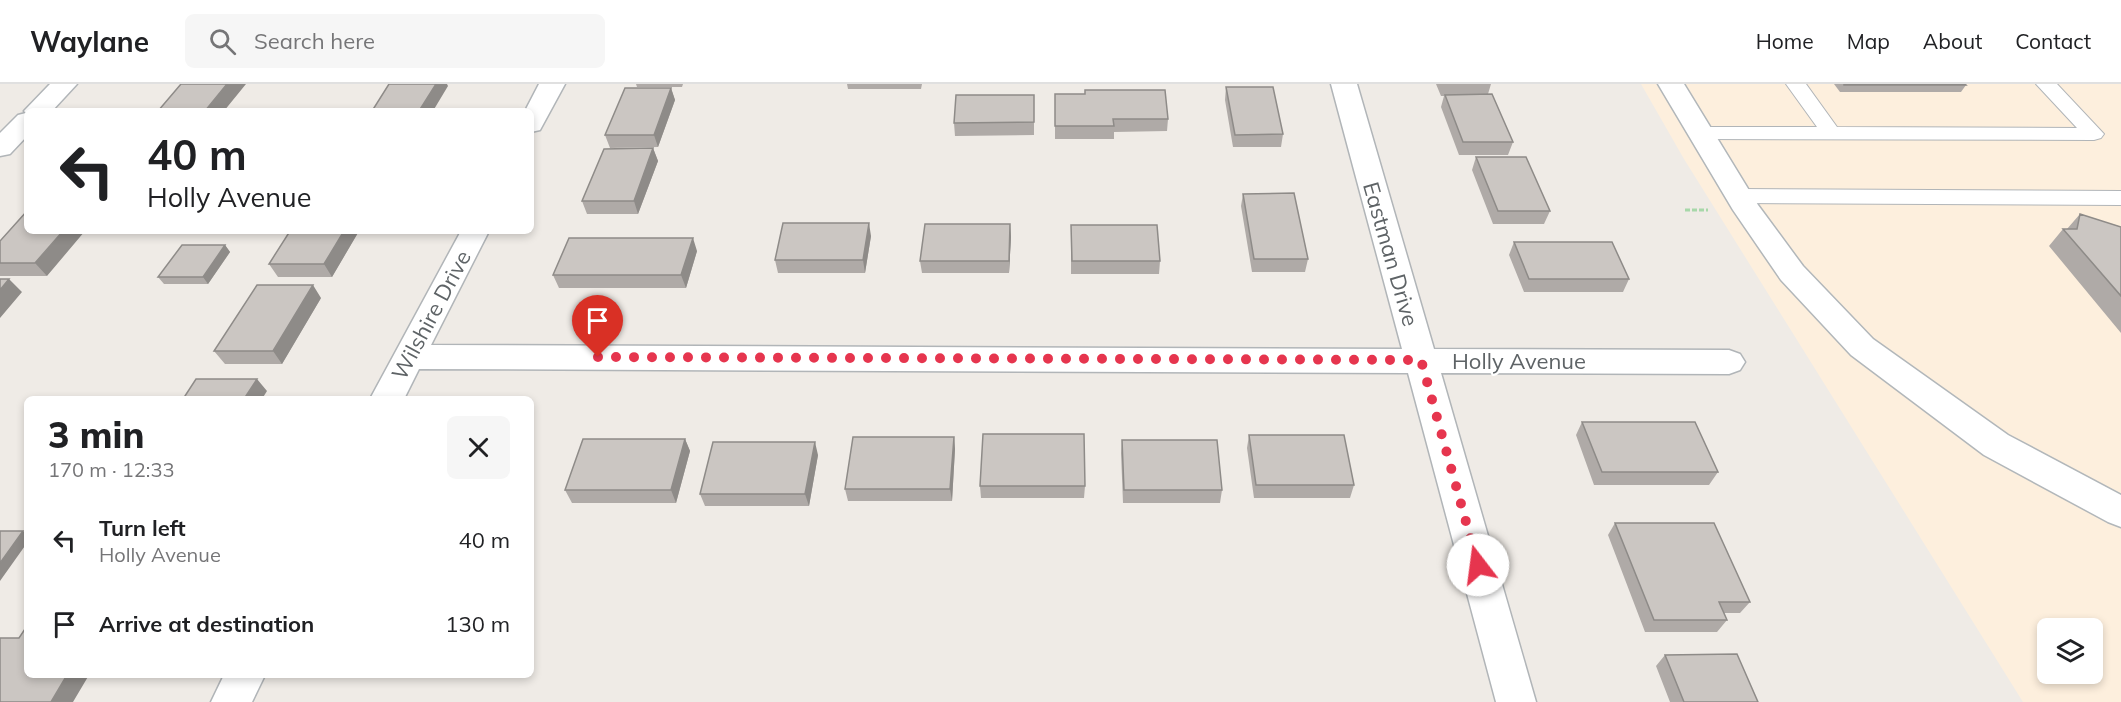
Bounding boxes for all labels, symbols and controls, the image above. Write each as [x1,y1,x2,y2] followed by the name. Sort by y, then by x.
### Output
[185,14,605,68] search box
[30,24,149,59] text: Waylane
[206,25,239,58] icon: search
[254,27,375,55] text: Search here
[1756,28,1814,54] text: Home
[1847,28,1890,54] text: Map
[1923,28,1982,54] text: About
[2015,28,2091,54] text: Contact
[147,128,247,181] text: 40 m
[48,132,126,210] icon: left
[1357,179,1425,329] street label: Eastman Drive
[147,180,311,214] text: Holly Avenue
[385,245,477,385] street label: Wilshire Drive
[572,295,623,357] pin
[581,304,614,337] icon: arrive
[1452,347,1586,375] street label: Holly Avenue
[48,412,144,457] text: 3 min
[447,416,510,479] button: close
[48,457,174,482] text: 170 m · 12:33
[99,514,186,542] text: Turn left
[48,524,81,557] icon: left
[459,526,510,554] text: 40 m
[1446,533,1510,597] position arrow
[99,542,221,567] text: Holly Avenue
[48,608,81,641] icon: arrive
[99,610,314,638] text: Arrive at destination
[445,610,510,638] text: 130 m
[2037,618,2103,684] map controls
[2037,618,2103,684] button: layers

